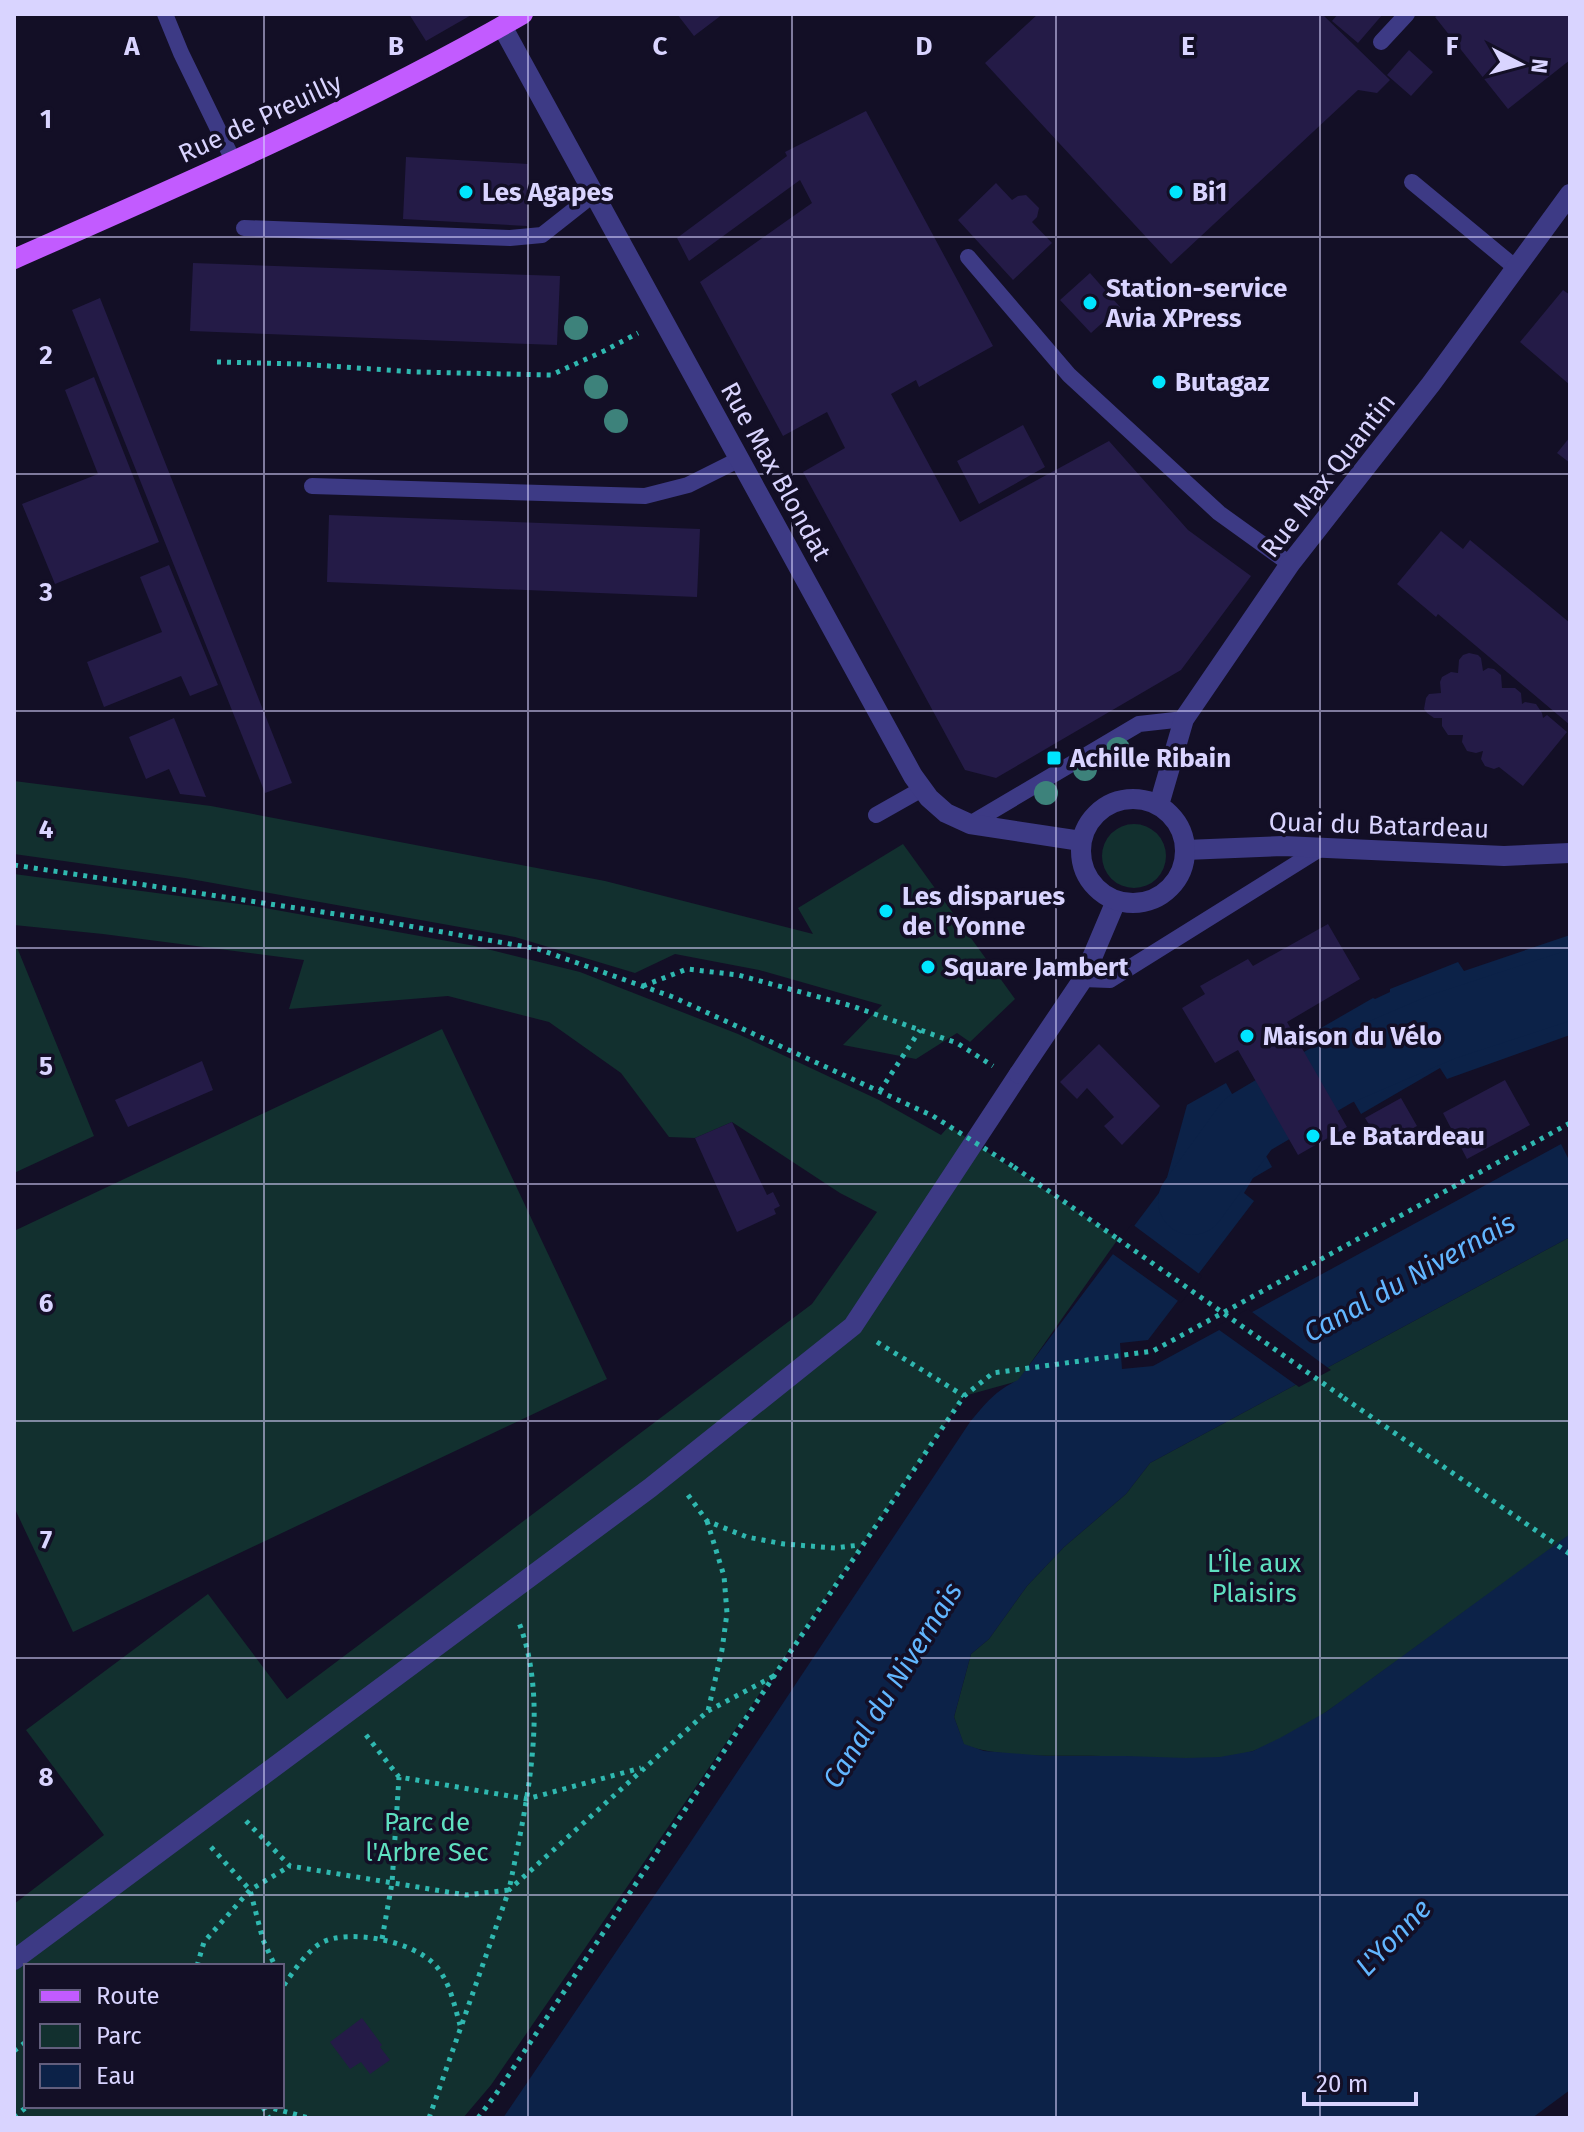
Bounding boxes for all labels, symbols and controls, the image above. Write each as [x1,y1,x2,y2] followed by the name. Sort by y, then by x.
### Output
[1480,24,1560,104] north arrow
[123,31,140,62] text: A
[388,31,404,62] text: B
[653,31,668,62] text: C
[916,31,933,62] text: D
[1181,31,1195,62] text: E
[1446,31,1459,62] text: F
[1525,57,1554,75] text: N
[174,67,347,170] street label: Rue de Preuilly
[40,104,52,135] text: 1
[482,177,614,208] place label: Les Agapes
[1192,177,1227,208] place label: Bi1
[457,183,475,201] marker: Les Agapes
[1167,183,1185,201] marker: Bi1
[1105,273,1287,334] place label: Station-service Avia XPress
[1081,294,1099,312] marker: Station-service Avia XPress
[39,340,53,371] text: 2
[1175,367,1270,398] place label: Butagaz
[1150,373,1168,391] marker: Butagaz
[714,377,838,566] street label: Rue Max Blondat
[1255,387,1402,564] street label: Rue Max Quantin
[38,577,53,608] text: 3
[1069,743,1231,774] place label: Achille Ribain
[1045,749,1063,767] marker: Achille Ribain
[1268,806,1490,845] street label: Quai du Batardeau
[39,814,54,845] text: 4
[902,881,1065,942] place label: Les disparues de l’Yonne
[877,902,895,920] marker: Les disparues de l’Yonne
[944,952,1130,983] place label: Square Jambert
[919,958,937,976] marker: Square Jambert
[1263,1021,1442,1052] place label: Maison du Vélo
[1238,1027,1256,1045] marker: Maison du Vélo
[39,1051,53,1082] text: 5
[1329,1121,1485,1152] place label: Le Batardeau
[1304,1127,1322,1145] marker: Le Batardeau
[1298,1206,1521,1349] water label: Canal du Nivernais
[39,1288,54,1319] text: 6
[40,1525,52,1556] text: 7
[1207,1548,1301,1609] park label: L'Île aux Plaisirs
[816,1576,969,1794] water label: Canal du Nivernais
[38,1762,54,1793] text: 8
[365,1807,489,1868] park label: Parc de l'Arbre Sec
[1349,1892,1438,1983] water label: L'Yonne
[24,1964,284,2108] legend
[96,1982,160,2010] text: Route
[96,2022,142,2050] text: Parc
[1304,2056,1416,2106] scale bar
[96,2062,136,2090] text: Eau
[1316,2070,1368,2098] text: 20 m

